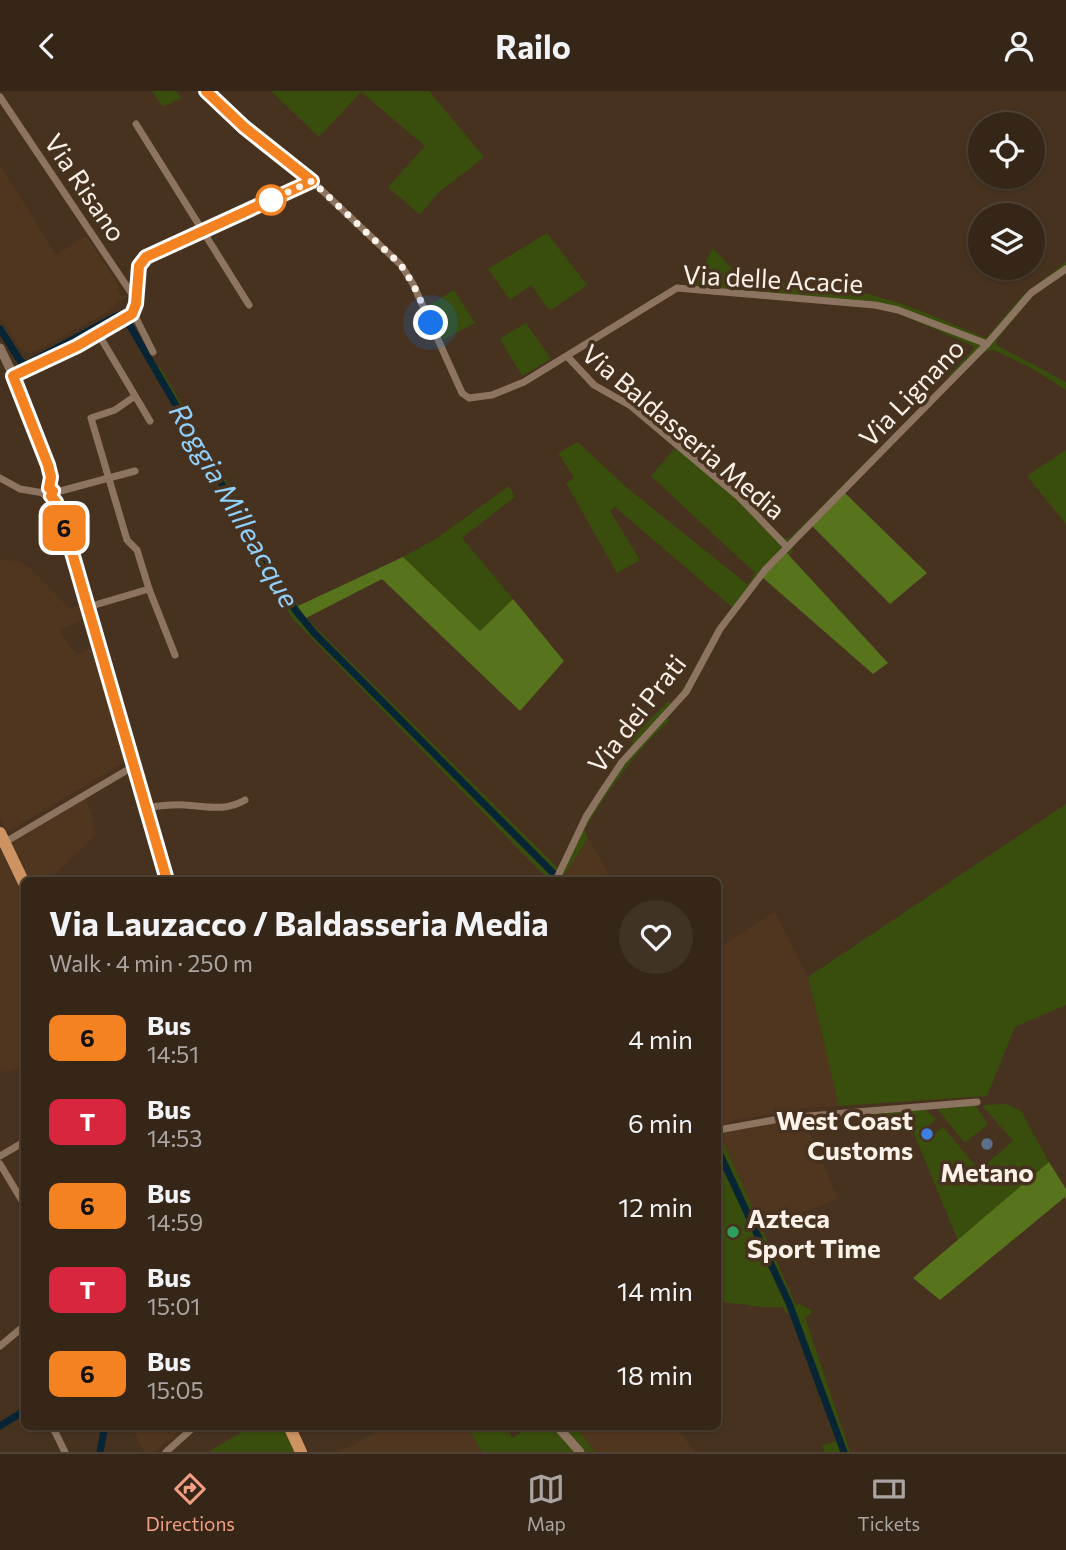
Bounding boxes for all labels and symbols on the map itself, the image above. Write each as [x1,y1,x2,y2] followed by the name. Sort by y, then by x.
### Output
[39,127,133,247] street label: Via Risano
[256,185,286,215] unlabelled marker
[682,258,864,298] street label: Via delle Acacie
[413,305,448,340] your location
[852,332,970,452] street label: Via Lignano
[576,337,792,525] street label: Via Baldasseria Media
[163,397,307,613] water label: Roggia Milleacque
[41,505,87,551] line badge: 6
[580,648,692,778] street label: Via dei Prati
[776,1104,913,1165] place label: West Coast Customs
[919,1126,935,1142] marker: West Coast Customs
[979,1136,995,1152] marker: Metano
[940,1156,1034,1187] place label: Metano
[747,1202,881,1263] place label: Azteca Sport Time
[725,1224,741,1240] marker: Azteca Sport Time

